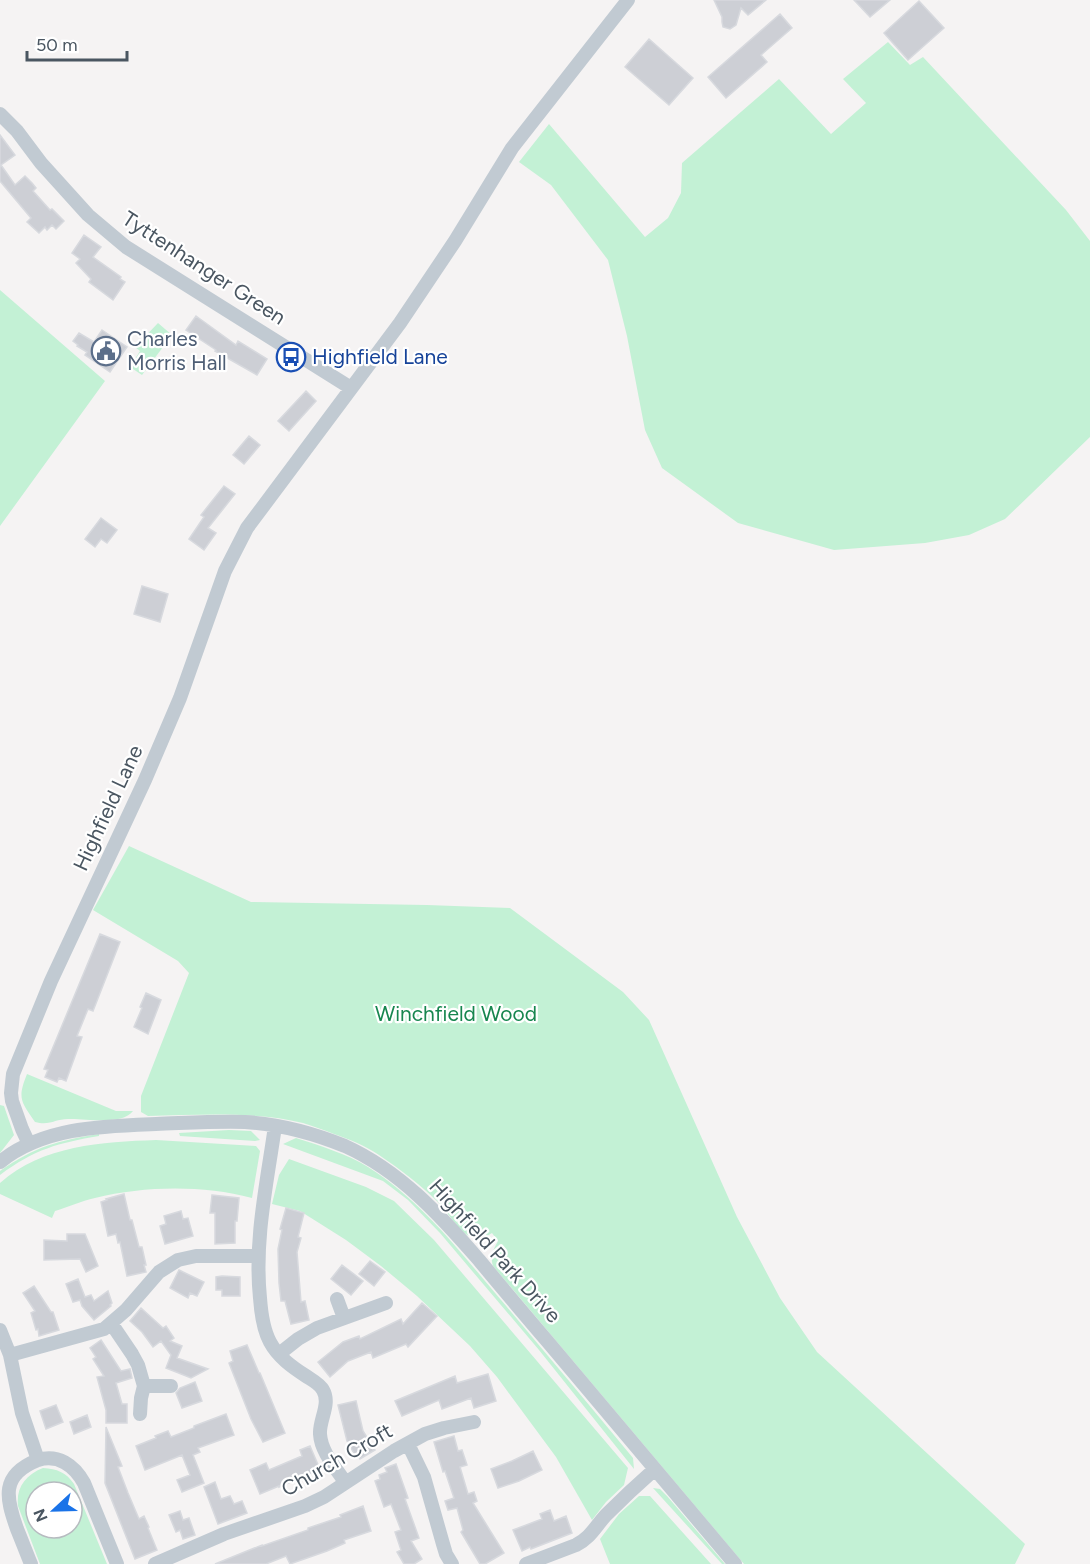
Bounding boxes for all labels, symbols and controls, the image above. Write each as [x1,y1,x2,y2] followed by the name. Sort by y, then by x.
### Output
[27,24,128,62] scale bar
[36,34,78,56] text: 50 m
[118,206,290,330] street label: Tyttenhanger Green
[127,326,227,375] place label: Charles Morris Hall
[90,335,122,367] public building icon: Charles Morris Hall
[275,341,307,373] bus stop icon: Highfield Lane
[312,344,448,369] place label: Highfield Lane
[68,741,148,875] street label: Highfield Lane
[375,1001,537,1026] park label: Winchfield Wood
[424,1174,566,1328] street label: Highfield Park Drive
[277,1418,397,1501] street label: Church Croft
[24,1480,84,1540] north arrow
[29,1506,52,1525] text: N

